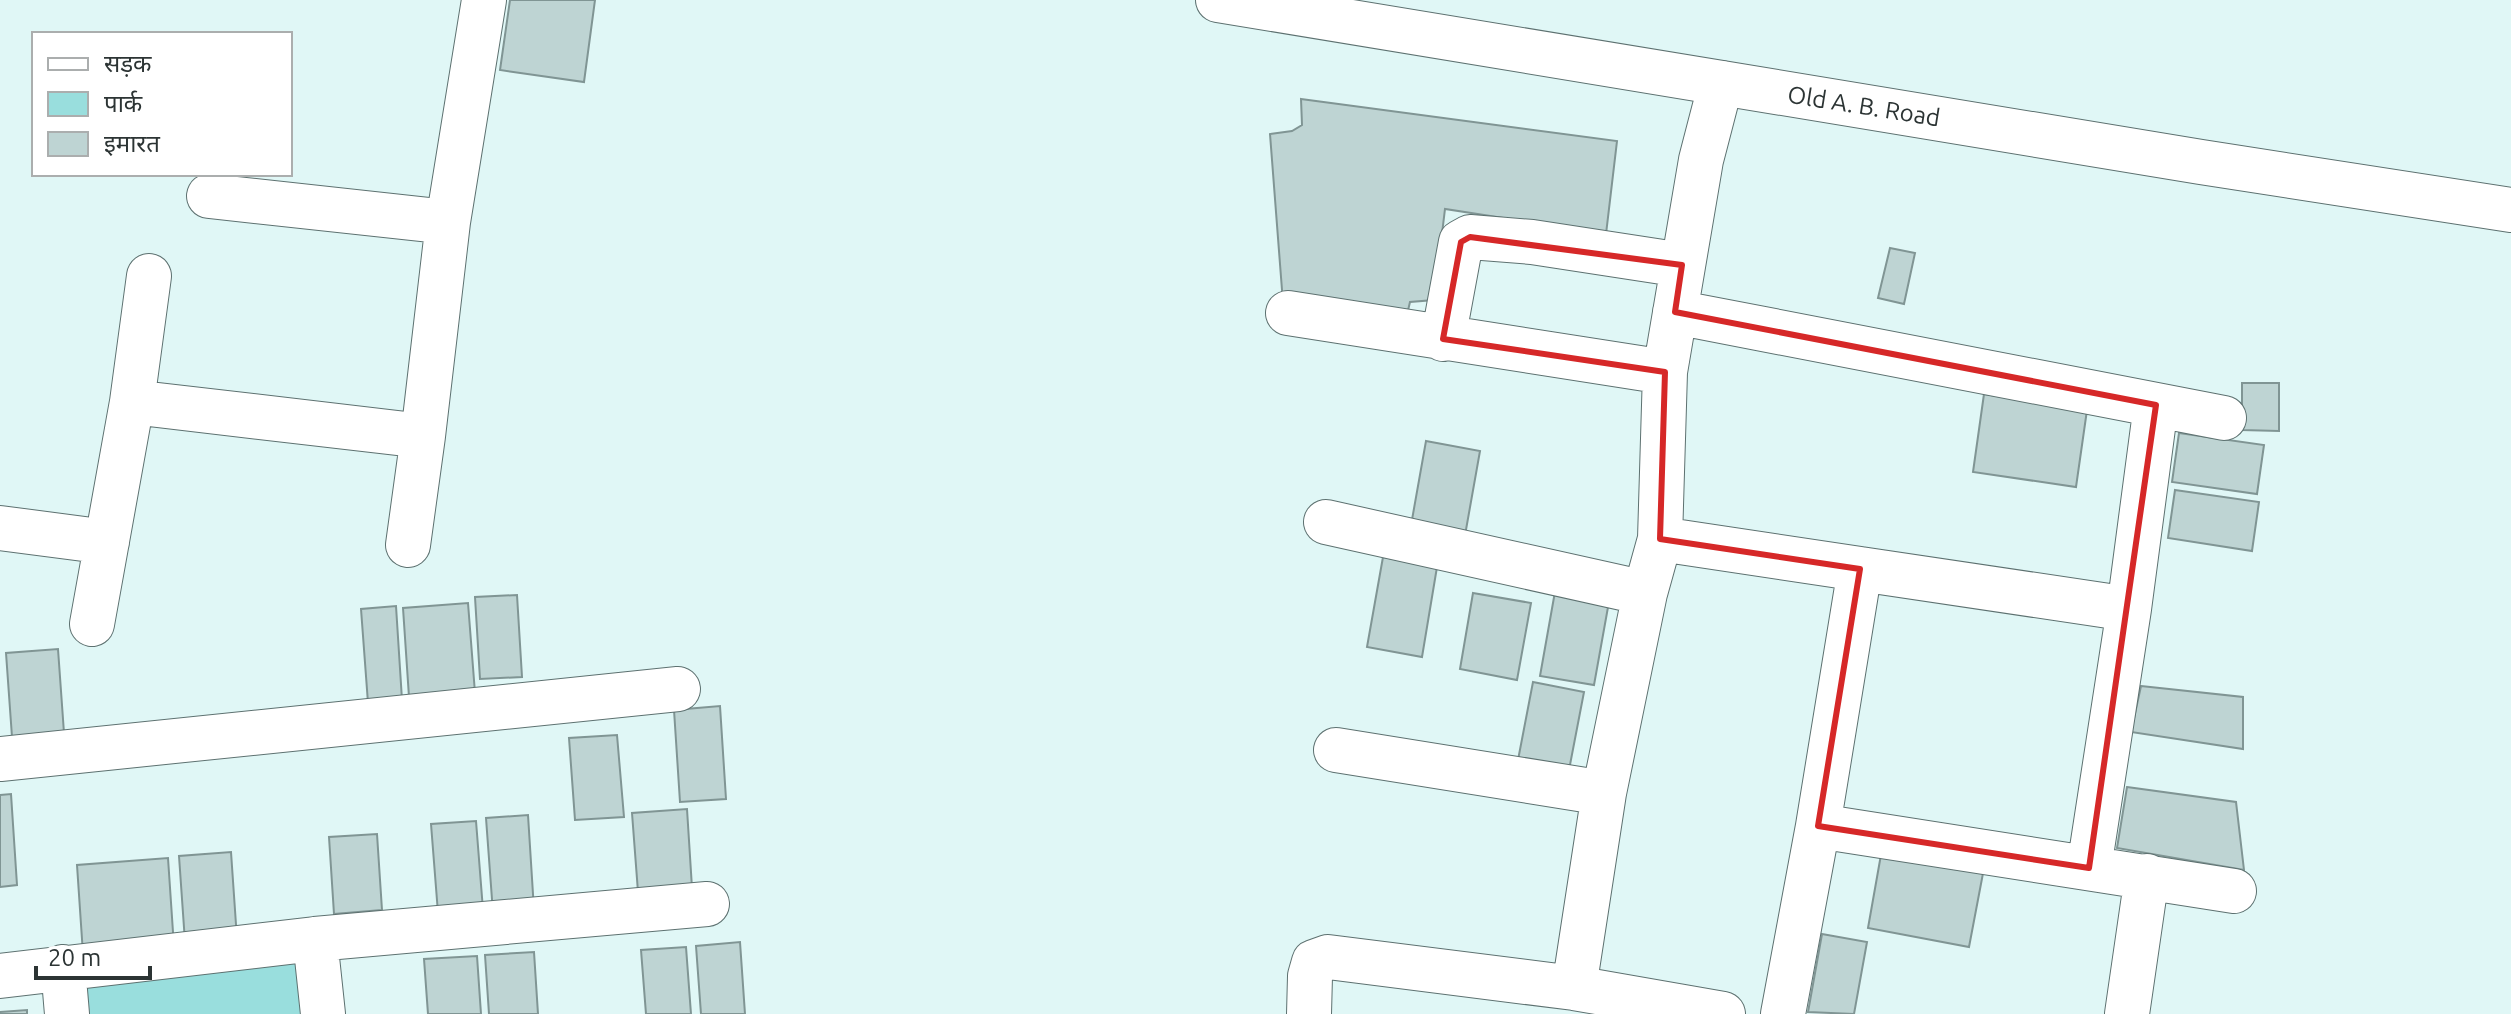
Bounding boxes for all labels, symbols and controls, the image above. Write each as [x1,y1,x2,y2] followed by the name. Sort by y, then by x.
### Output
[32,32,292,176] legend
[104,50,152,77] text: सड़क
[1786,81,1942,131] street label: Old A. B. Road
[104,90,143,117] text: पार्क
[104,130,161,157] text: इमारत
[36,930,150,980] scale bar
[48,944,101,971] text: 20 m

